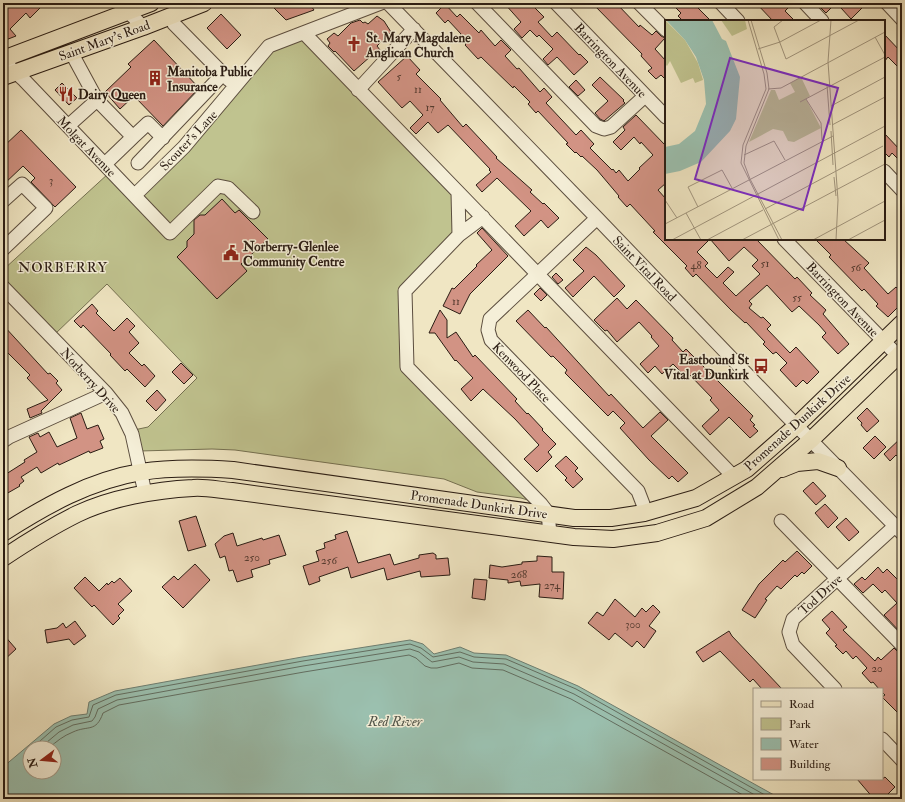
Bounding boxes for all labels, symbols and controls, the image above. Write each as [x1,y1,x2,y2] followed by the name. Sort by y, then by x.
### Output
[57,17,153,66] street label: Saint Mary's Road
[571,20,650,102] street label: Barrington Avenue
[665,20,885,240] inset map
[365,30,471,62] place label: St. Mary Magdalene Anglican Church
[345,35,363,53] church icon: St. Mary Magdalene Anglican Church
[166,64,253,95] place label: Manitoba Public Insurance
[146,69,164,87] building icon: Manitoba Public Insurance
[397,70,402,83] house number: 5
[414,83,422,96] house number: 11
[57,85,75,103] restaurant icon: Dairy Queen
[78,87,146,104] place label: Dairy Queen
[426,101,434,114] house number: 17
[157,107,221,174] street label: Scouter's Lane
[53,113,120,181] street label: Molgat Avenue
[49,174,53,187] house number: 3
[609,233,680,305] street label: Saint Vital Road
[242,239,345,271] place label: Norberry-Glenlee Community Centre
[222,244,240,262] public building icon: Norberry-Glenlee Community Centre
[761,257,769,270] house number: 51
[18,259,108,276] district label: NORBERRY
[690,259,702,272] house number: 48
[803,259,882,341] street label: Barrington Avenue
[851,261,863,274] house number: 56
[792,291,802,304] house number: 55
[452,295,460,308] house number: 11
[489,339,554,407] street label: Kenwood Place
[56,345,124,418] street label: Norberry Drive
[663,352,750,383] place label: Eastbound St Vital at Dunkirk
[752,357,770,375] bus stop icon: Eastbound St Vital at Dunkirk
[741,370,855,475] street label: Promenade Dunkirk Drive
[409,487,549,523] street label: Promenade Dunkirk Drive
[244,551,260,564] house number: 250
[321,554,338,567] house number: 256
[511,568,527,581] house number: 268
[796,571,846,618] street label: Tod Drive
[544,579,561,592] house number: 274
[625,618,641,631] house number: 300
[871,662,883,675] house number: 20
[753,688,883,780] legend
[789,697,814,712] text: Road
[367,713,423,730] water label: Red River
[789,717,811,732] text: Park
[788,737,819,752] text: Water
[22,740,62,780] north arrow
[25,755,41,770] text: N
[789,757,832,772] text: Building

